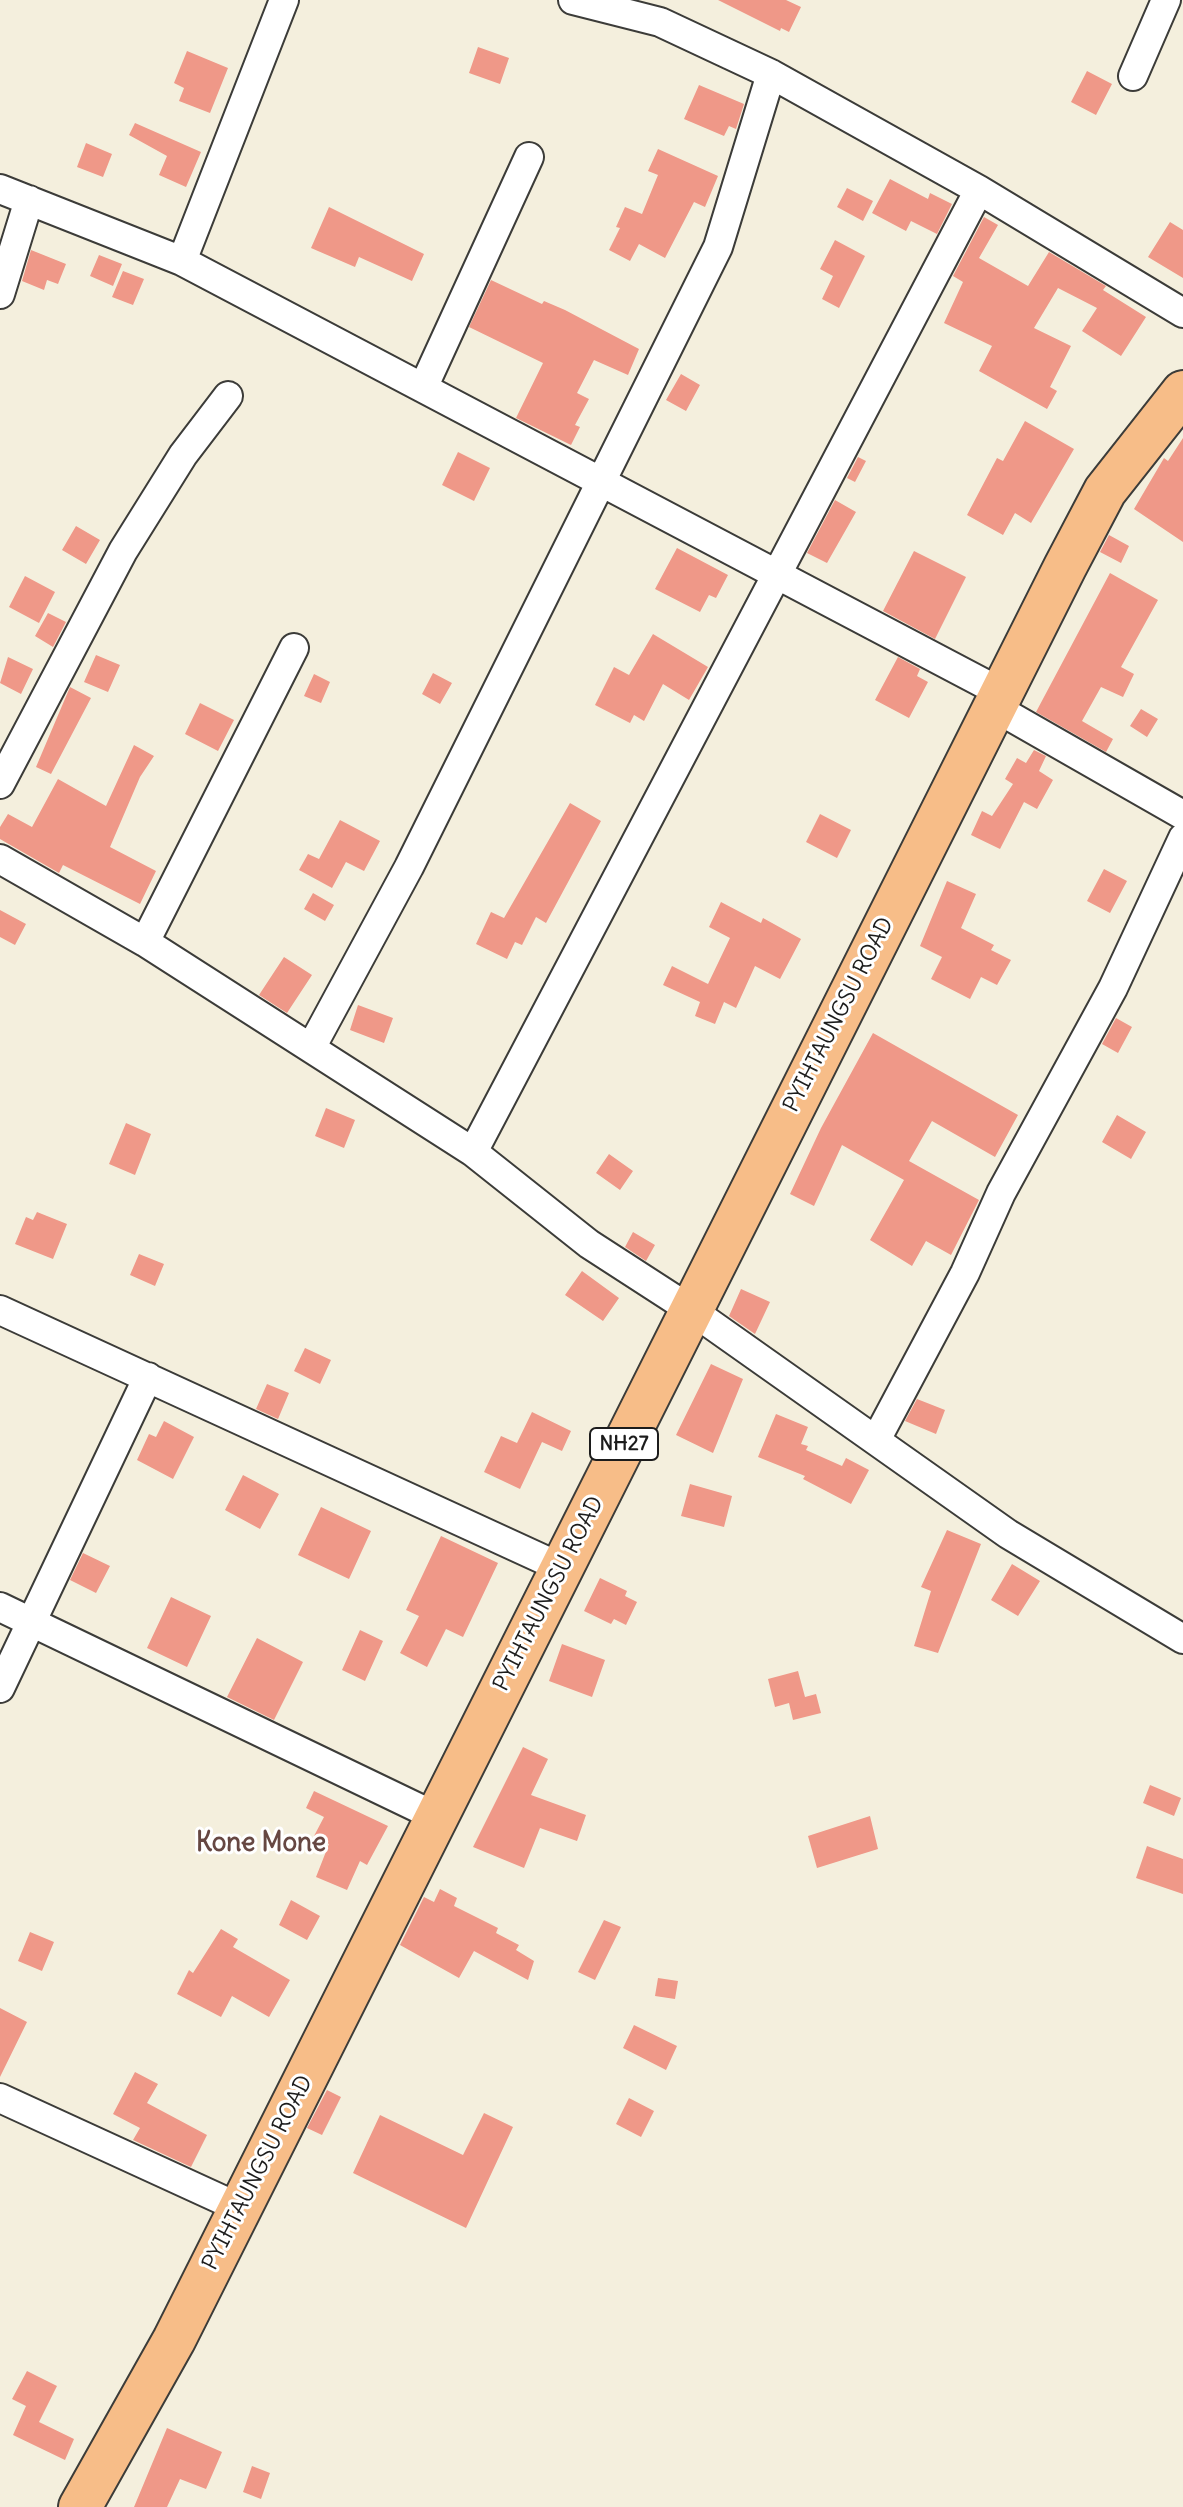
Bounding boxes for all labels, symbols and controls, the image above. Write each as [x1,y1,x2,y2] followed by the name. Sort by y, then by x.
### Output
[778,913,900,1117] street label: PYIHTAUNGSU ROAD
[590,1428,658,1460] road number: NH27
[488,1492,610,1696] street label: PYIHTAUNGSU ROAD
[196,1828,326,1860] district label: Kone Mone
[197,2071,319,2275] street label: PYIHTAUNGSU ROAD

